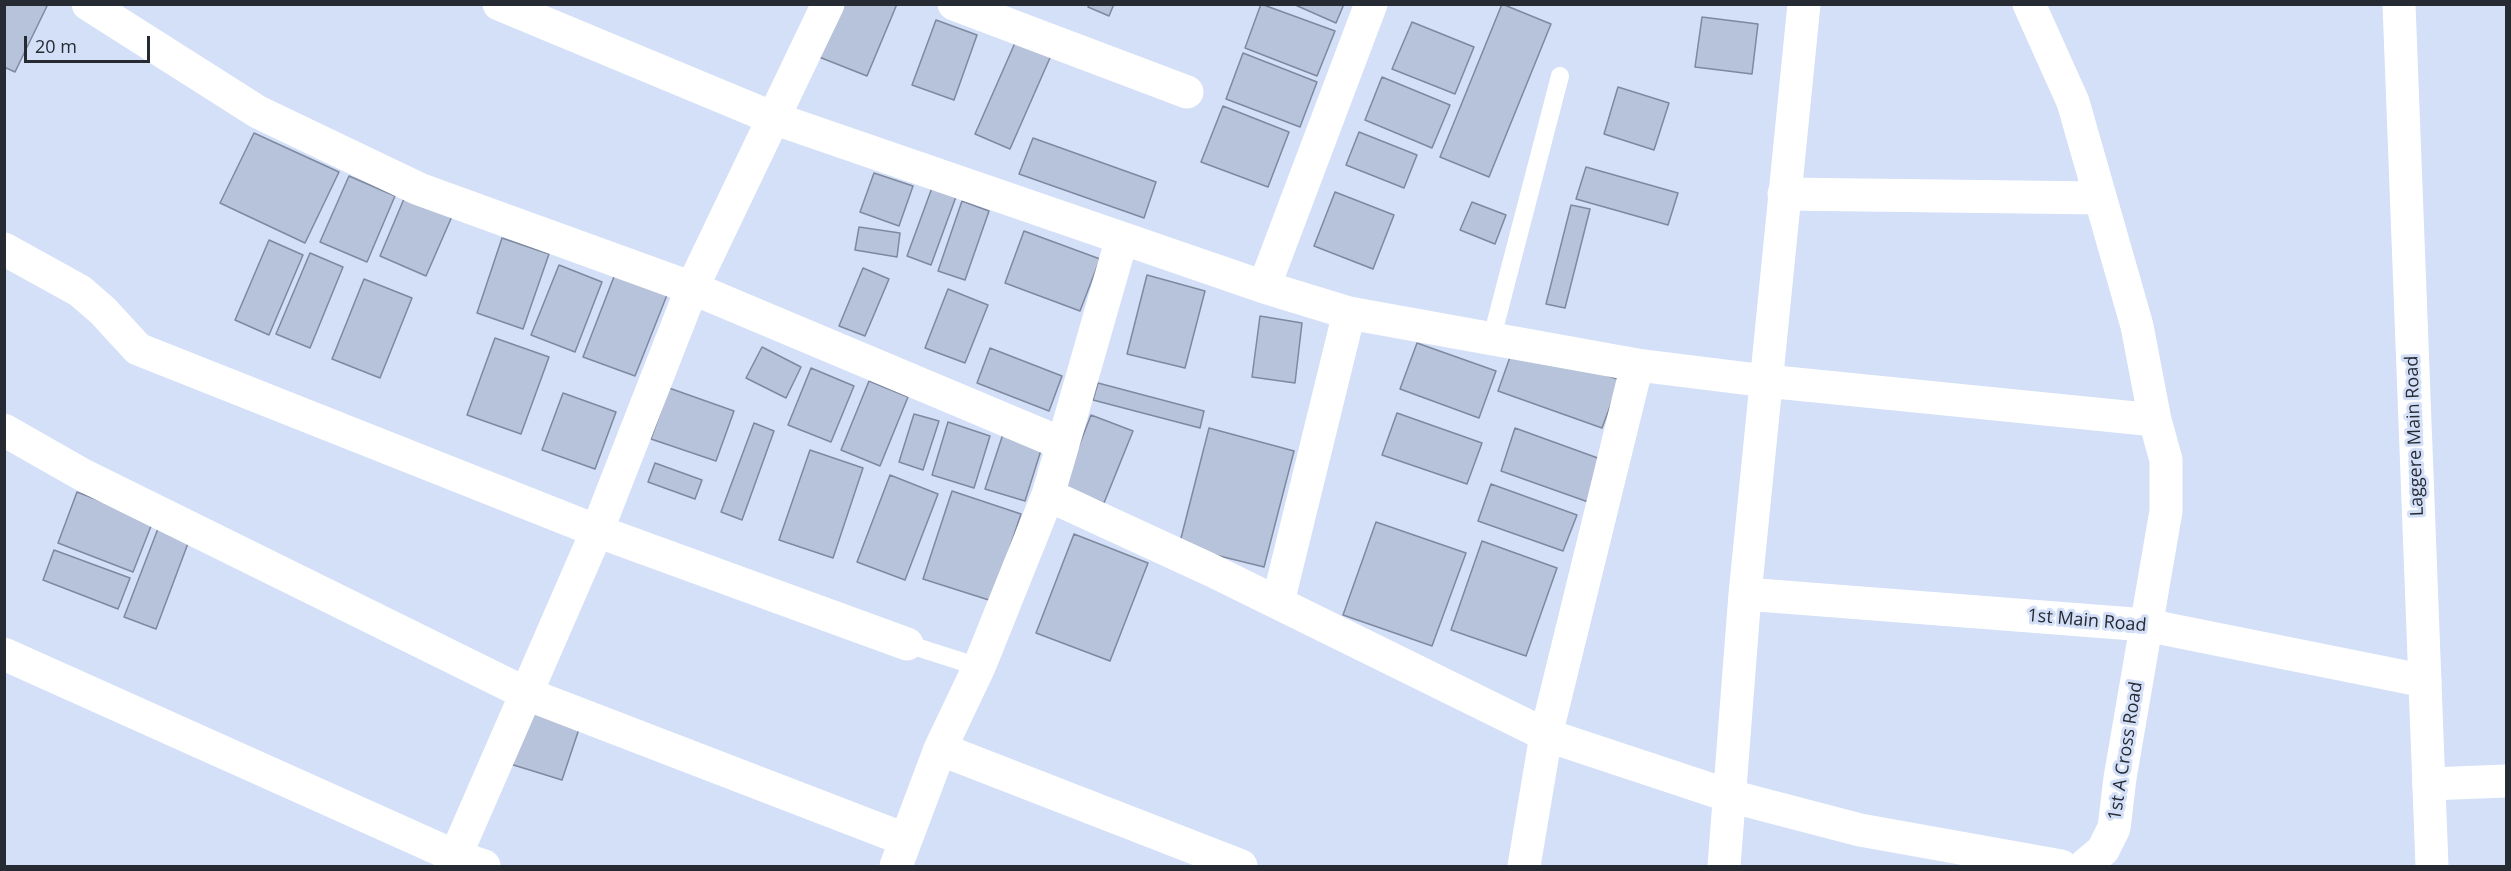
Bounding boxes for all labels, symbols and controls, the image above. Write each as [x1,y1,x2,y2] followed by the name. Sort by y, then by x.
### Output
[27,24,153,62] scale bar
[35,34,77,58] text: 20 m
[2401,355,2429,517] street label: Laggere Main Road
[2027,605,2147,637] street label: 1st Main Road
[2104,680,2148,822] street label: 1st A Cross Road

